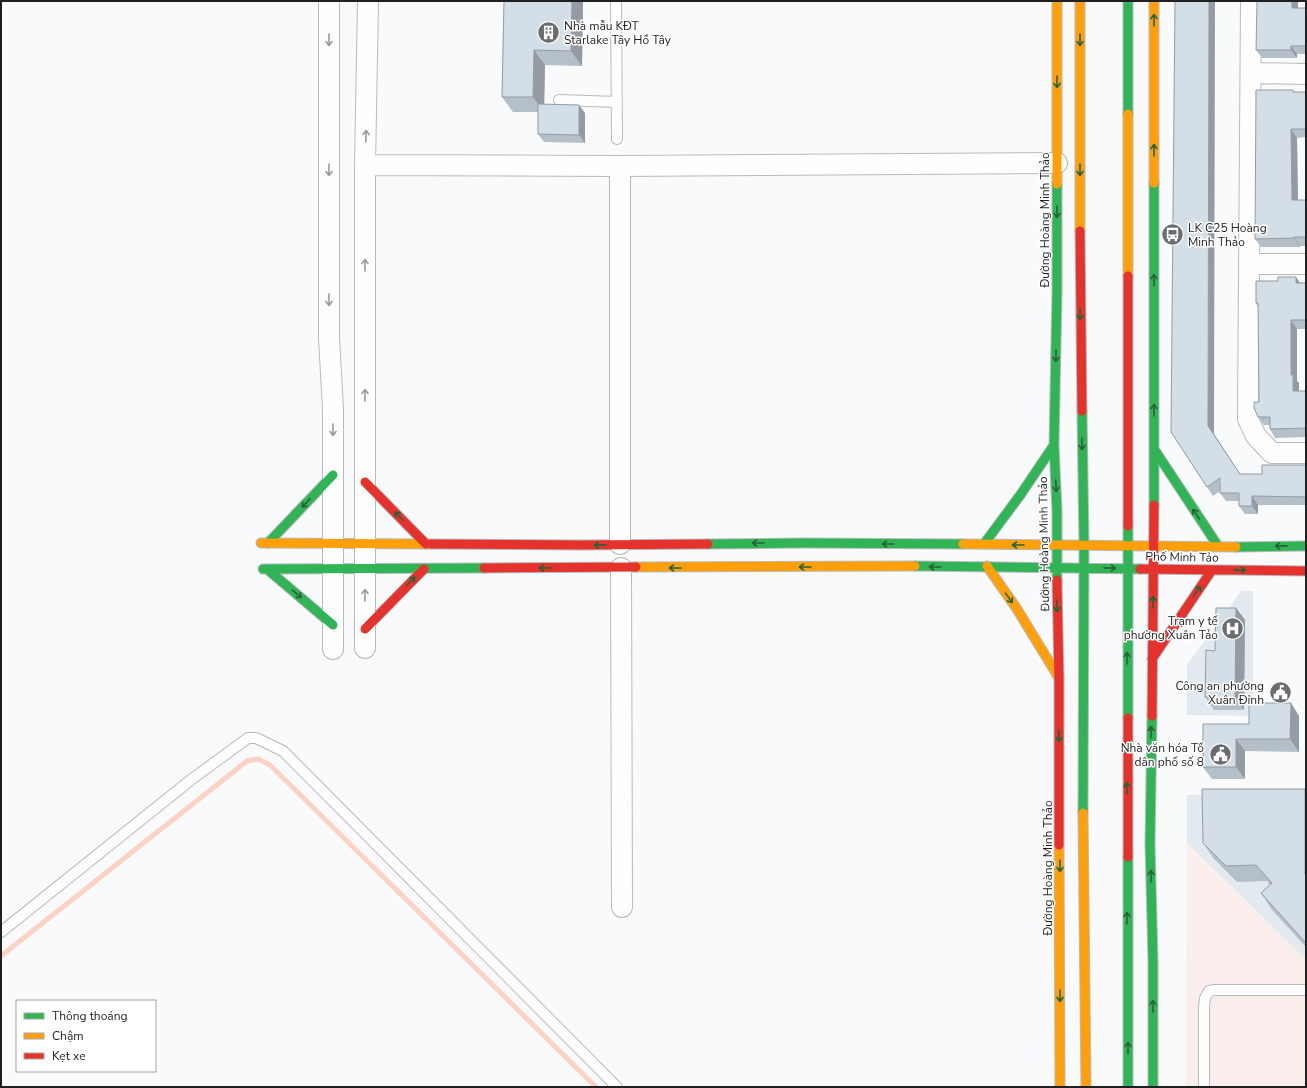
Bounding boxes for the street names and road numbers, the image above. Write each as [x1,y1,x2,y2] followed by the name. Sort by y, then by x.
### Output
[1037,152,1053,289] street label: Đường Hoàng Minh Thảo
[1035,476,1053,613] street label: Đường Hoàng Minh Thảo
[1145,548,1219,566] street label: Phố Minh Tảo
[1040,800,1056,937] street label: Đường Hoàng Minh Thảo

